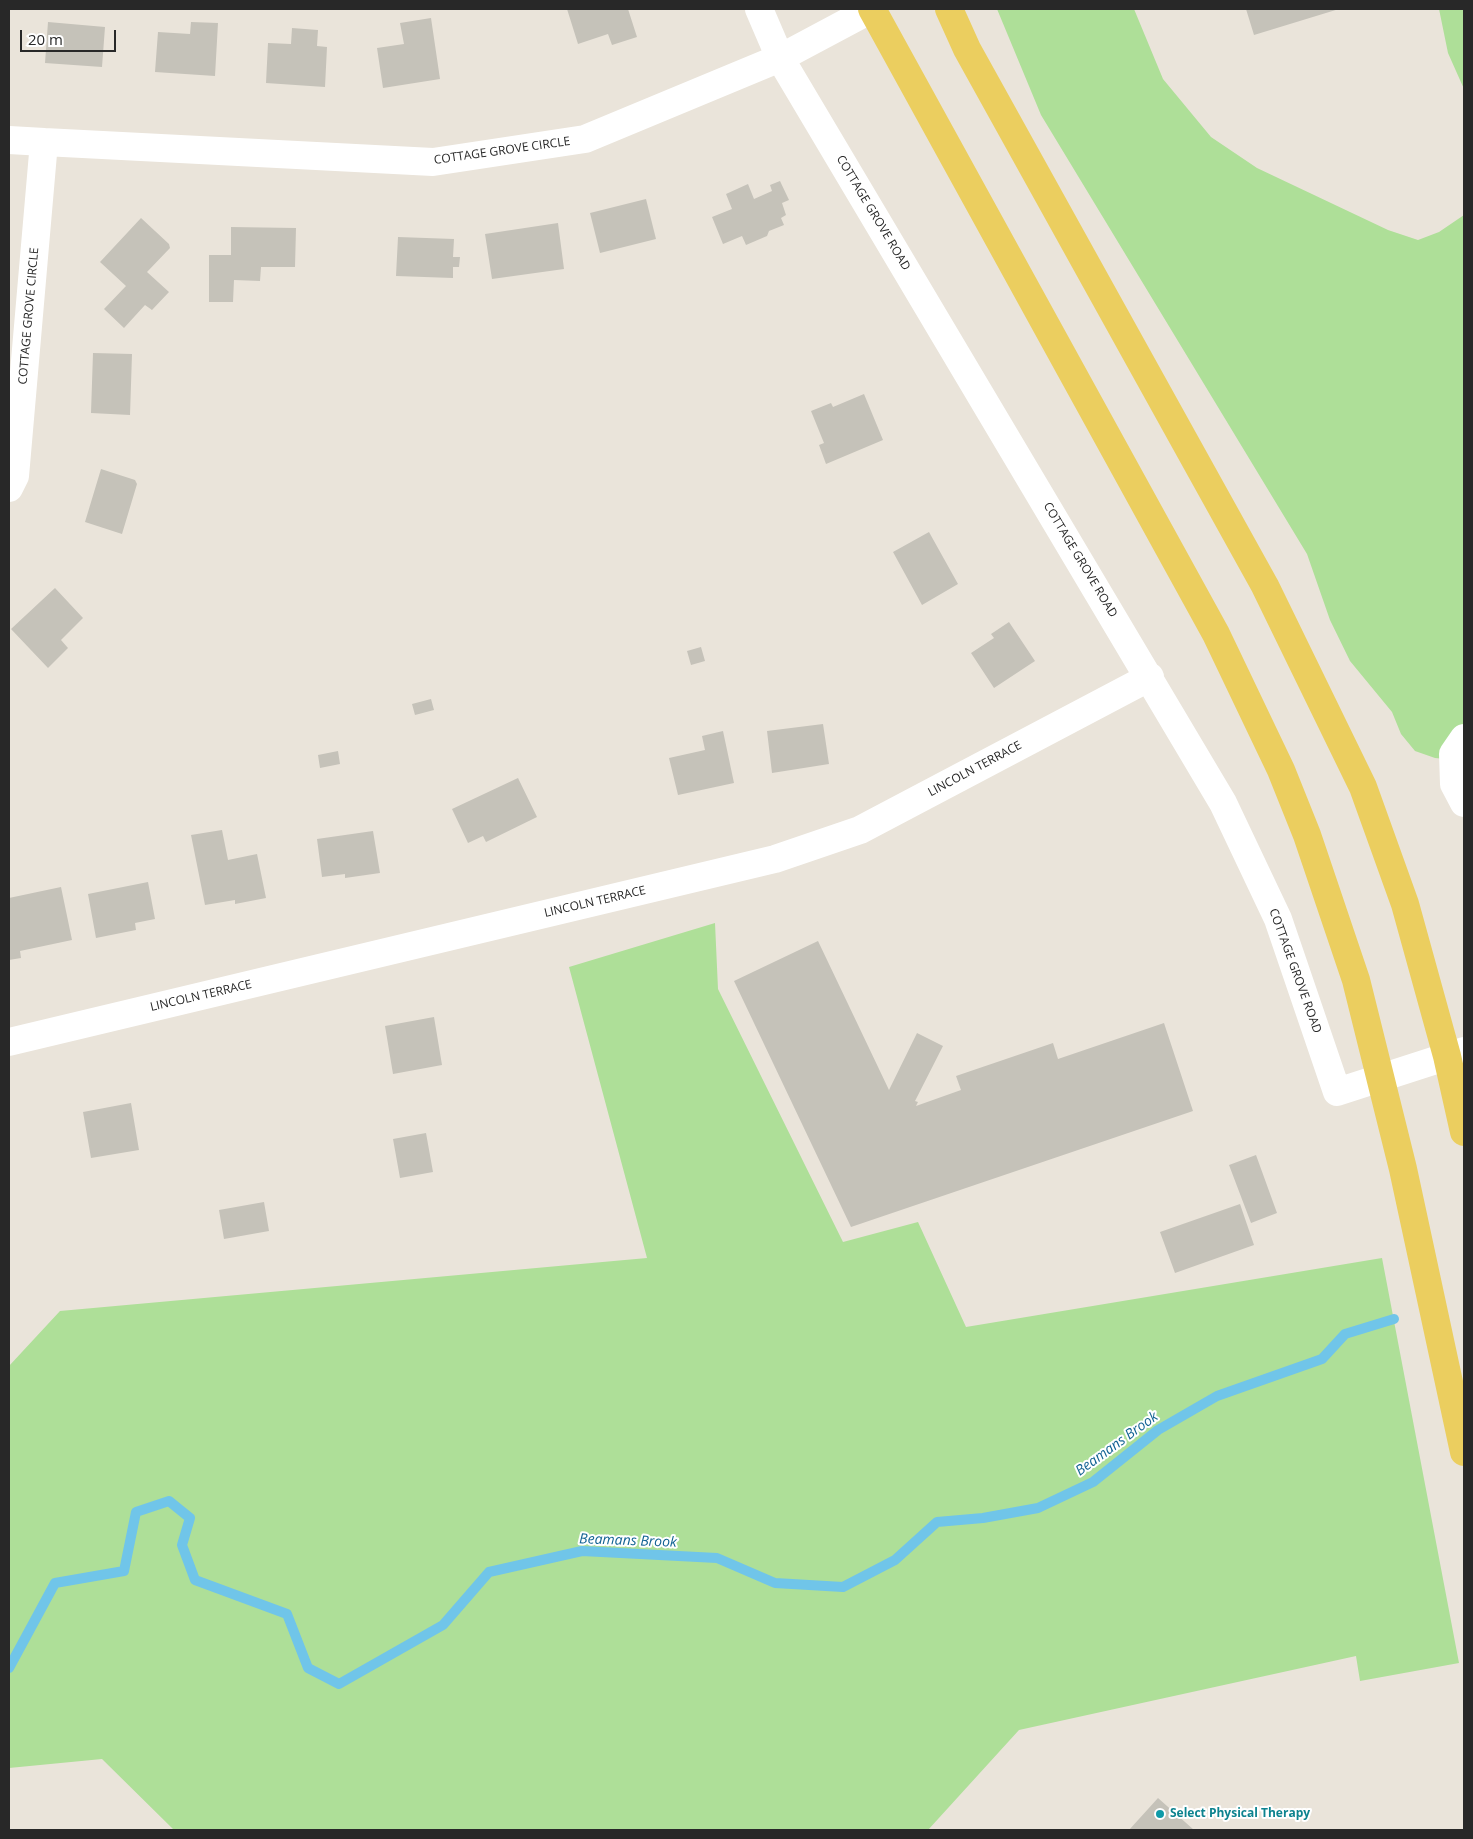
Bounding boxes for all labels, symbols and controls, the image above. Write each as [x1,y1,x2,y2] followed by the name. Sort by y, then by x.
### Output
[22,20,119,52] scale bar
[28,29,63,49] text: 20 m
[433,134,571,168] street label: COTTAGE GROVE CIRCLE
[833,153,913,273] street label: COTTAGE GROVE ROAD
[16,247,42,385] street label: COTTAGE GROVE CIRCLE
[1040,500,1120,620] street label: COTTAGE GROVE ROAD
[926,738,1024,800] street label: LINCOLN TERRACE
[543,883,647,921] street label: LINCOLN TERRACE
[1266,907,1324,1035] street label: COTTAGE GROVE ROAD
[149,977,253,1015] street label: LINCOLN TERRACE
[1073,1408,1161,1480] water label: Beamans Brook
[579,1531,677,1551] water label: Beamans Brook
[1170,1807,1310,1821] place label: Select Physical Therapy
[1154,1808,1166,1820] marker: Select Physical Therapy

